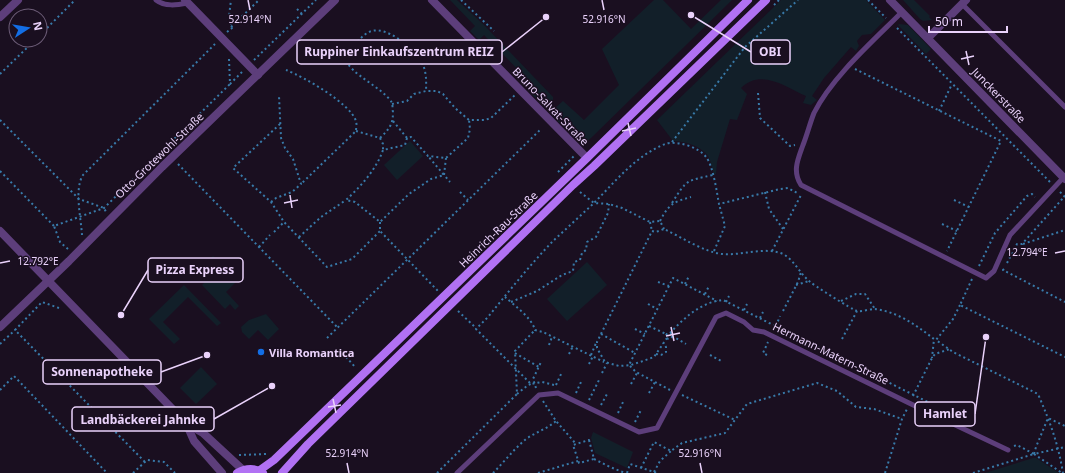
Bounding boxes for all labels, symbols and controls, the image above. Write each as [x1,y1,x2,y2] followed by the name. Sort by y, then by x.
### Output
[8,8,48,48] north arrow
[929,8,1007,34] scale bar
[228,12,272,26] text: 52.914°N
[582,12,626,26] text: 52.916°N
[935,13,963,30] text: 50 m
[30,20,47,32] text: N
[297,40,502,64] callout: Ruppiner Einkaufszentrum REIZ
[751,40,790,64] callout: OBI
[304,43,494,60] text: Ruppiner Einkaufszentrum REIZ
[759,43,781,60] text: OBI
[968,63,1029,126] street label: Junckerstraße
[510,64,592,148] street label: Bruno-Salvat-Straße
[111,109,207,201] street label: Otto-Grotewohl-Straße
[455,187,541,271] street label: Heinrich-Rau-Straße
[1006,245,1048,259] text: 12.794°E
[17,254,59,268] text: 12.792°E
[148,258,243,282] callout: Pizza Express
[156,261,234,278] text: Pizza Express
[770,318,892,388] street label: Hermann-Matern-Straße
[269,345,354,360] place label: Villa Romantica
[256,347,266,357] marker: Villa Romantica
[43,360,161,384] callout: Sonnenapotheke
[51,363,153,380] text: Sonnenapotheke
[915,402,975,426] callout: Hamlet
[923,405,967,422] text: Hamlet
[72,407,214,431] callout: Landbäckerei Jahnke
[80,411,206,428] text: Landbäckerei Jahnke
[325,446,369,460] text: 52.914°N
[678,446,722,460] text: 52.916°N

